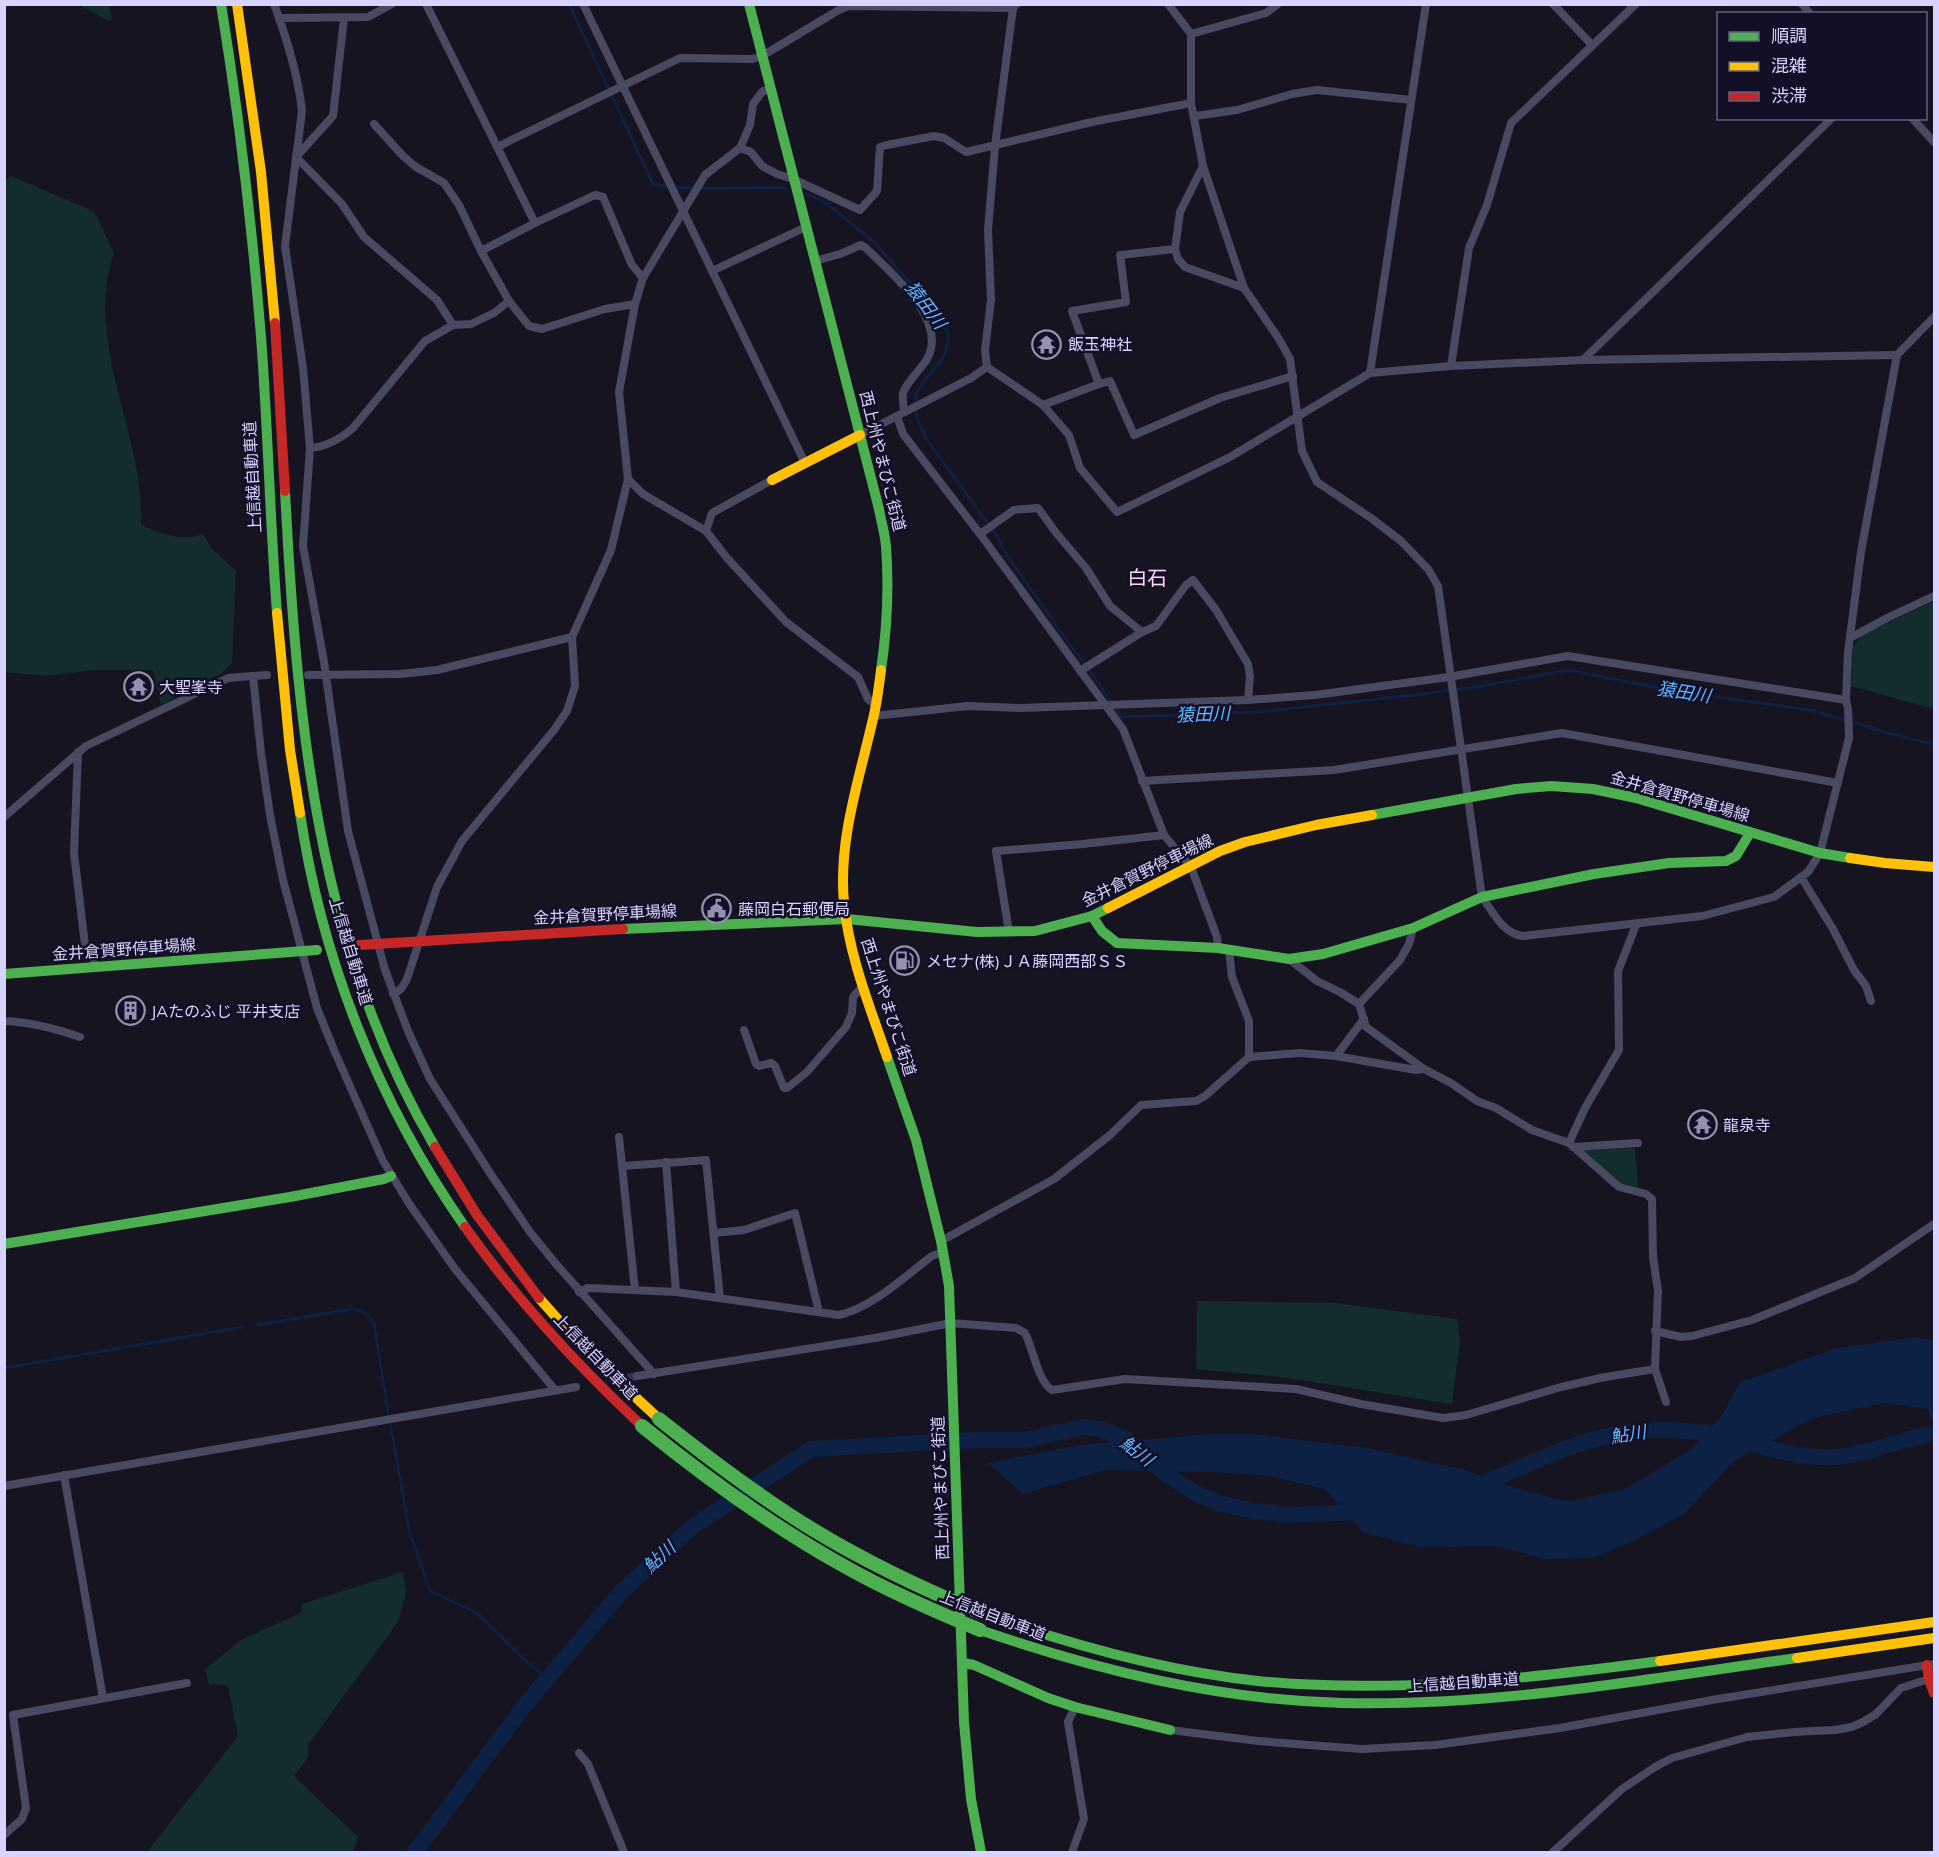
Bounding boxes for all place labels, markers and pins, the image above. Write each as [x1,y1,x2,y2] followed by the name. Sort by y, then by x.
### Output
[1031,328,1063,360] temple icon: 飯玉神社
[1068,334,1132,354] place label: 飯玉神社
[122,671,154,703] temple icon: 大聖峯寺
[159,677,223,697] place label: 大聖峯寺
[701,893,733,925] public building icon: 藤岡白石郵便局
[738,899,850,919] place label: 藤岡白石郵便局
[889,945,921,977] fuel station icon: メセナ(株)ＪＡ藤岡西部ＳＳ
[926,951,1128,971] place label: メセナ(株)ＪＡ藤岡西部ＳＳ
[114,995,146,1027] building icon: JAたのふじ 平井支店
[151,1001,300,1021] place label: JAたのふじ 平井支店
[1686,1109,1718,1141] temple icon: 龍泉寺
[1723,1115,1771,1135] place label: 龍泉寺

